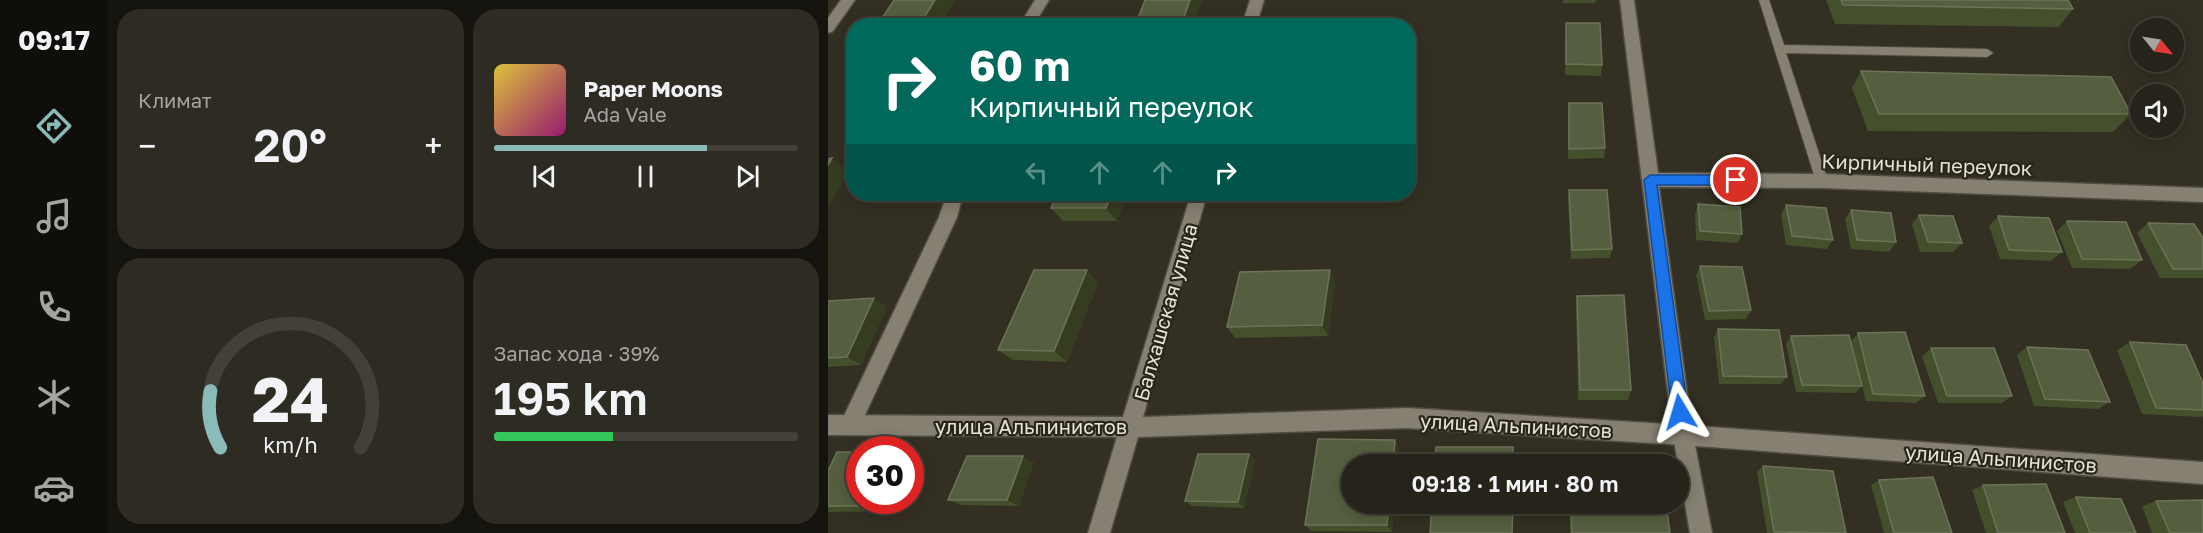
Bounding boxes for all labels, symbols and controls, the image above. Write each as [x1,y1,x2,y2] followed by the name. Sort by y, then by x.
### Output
[2130,18,2184,72] north arrow
[2130,18,2184,138] map controls
[18,24,90,56] text: 09:17
[969,40,1070,90] text: 60 m
[870,42,948,120] icon: right
[584,75,723,102] text: Paper Moons
[2130,84,2184,138] button: sound
[138,88,212,112] text: Климат
[969,91,1254,123] text: Кирпичный переулок
[584,102,667,126] text: Ada Vale
[33,105,75,147] icon: directions
[254,118,327,172] text: 20°
[138,126,156,165] text: −
[424,126,442,165] text: +
[1821,148,2033,180] street label: Кирпичный переулок
[1710,154,1761,205] pin
[1020,156,1053,189] icon: left
[1083,156,1116,189] icon: ahead
[1146,156,1179,189] icon: ahead
[1209,156,1242,189] icon: right
[528,160,561,193] icon: previous
[629,160,662,193] icon: pause
[731,160,764,193] icon: next
[1719,163,1752,196] icon: arrive
[33,195,75,237] icon: music
[1128,221,1202,403] street label: Балхашская улица
[33,286,75,328] icon: phone
[494,341,659,365] text: Запас хода · 39%
[252,361,329,436] text: 24
[494,371,648,425] text: 195 km
[33,376,75,418] icon: climate
[1648,380,1712,444] position arrow
[1420,408,1612,442] street label: улица Альпинистов
[935,414,1127,438] street label: улица Альпинистов
[263,432,318,458] text: km/h
[846,436,924,514] speed limit sign: 30
[1904,439,2098,477] street label: улица Альпинистов
[33,467,75,509] icon: car
[1411,470,1619,497] text: 09:18 · 1 мин · 80 m

